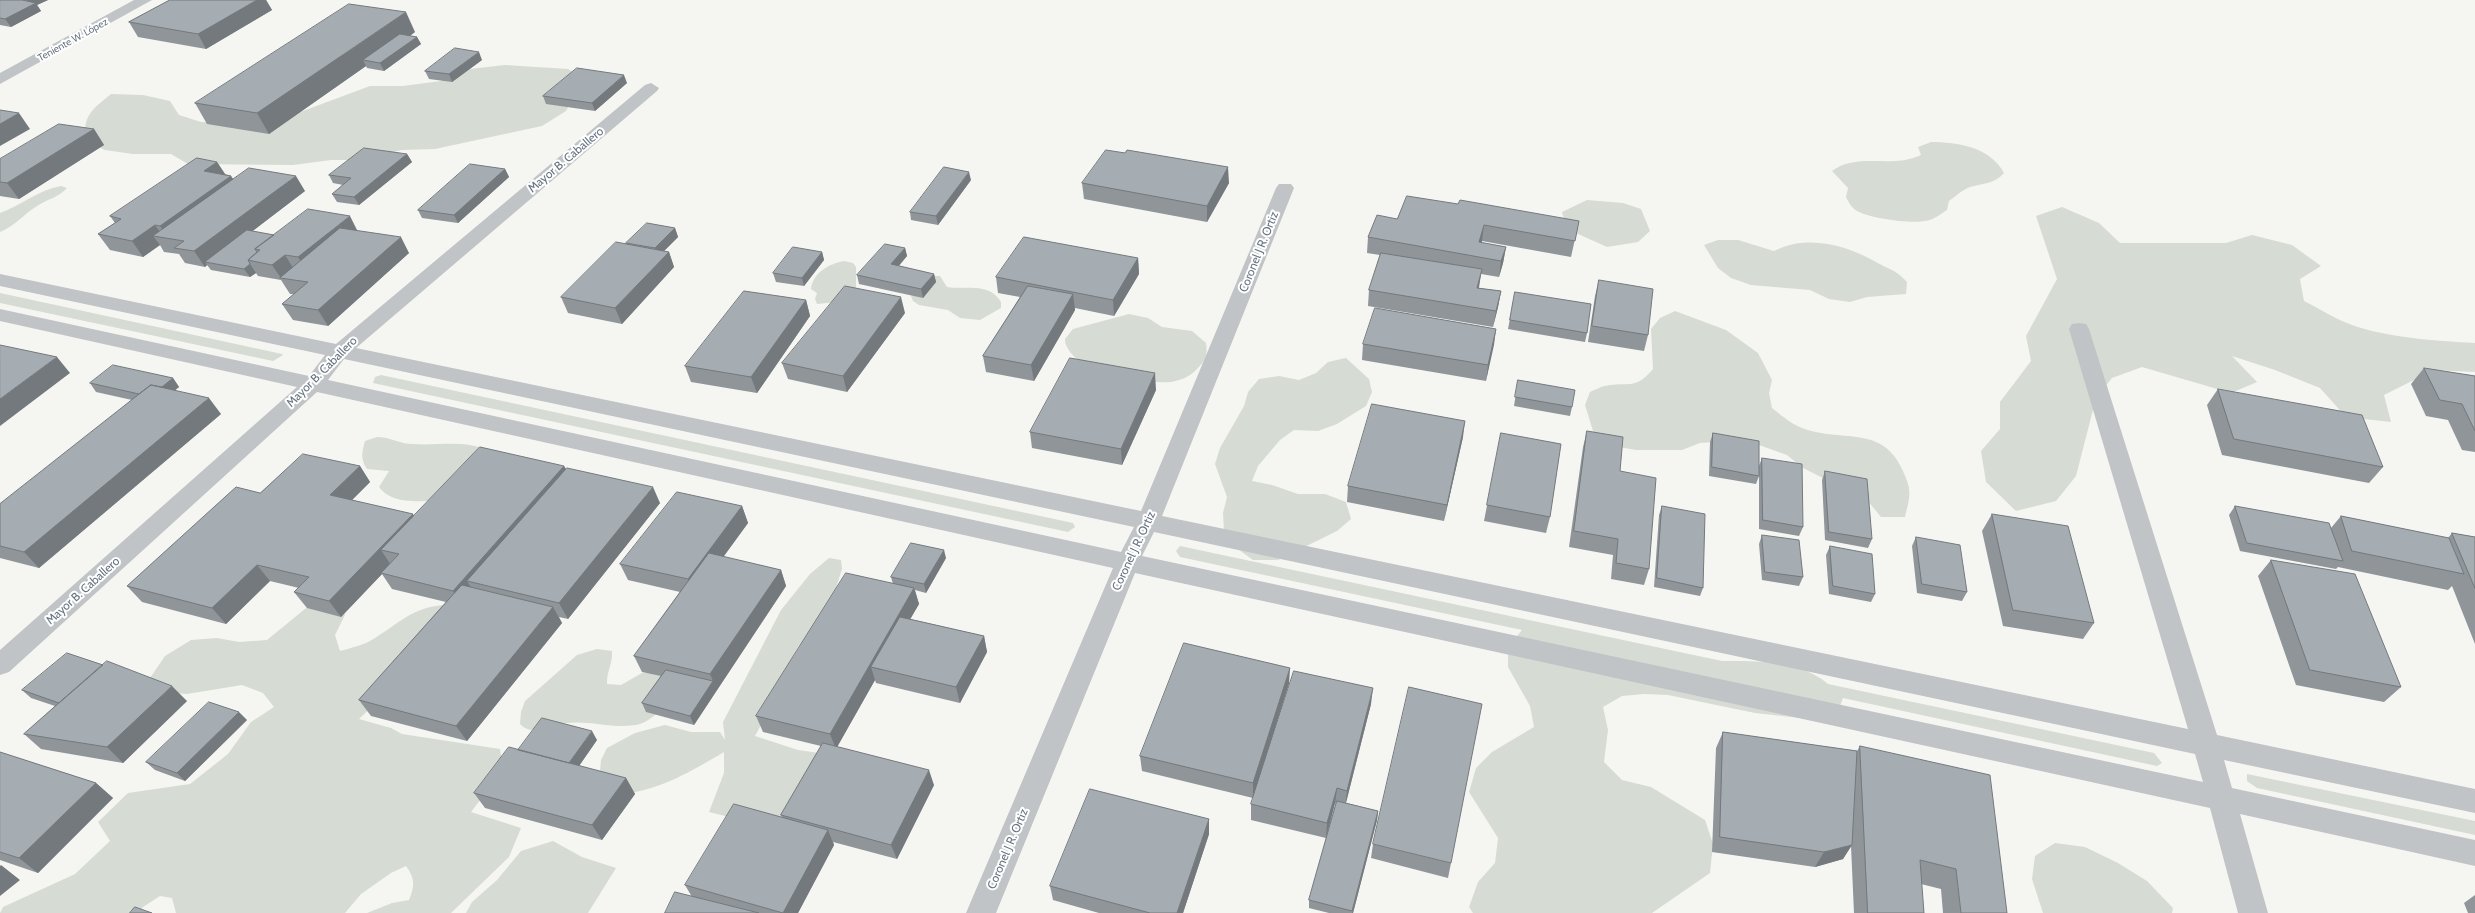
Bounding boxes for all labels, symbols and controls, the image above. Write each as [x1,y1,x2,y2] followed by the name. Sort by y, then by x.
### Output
[36,16,110,64] street label: Teniente W. López
[525,124,607,196] street label: Mayor B. Caballero
[1236,210,1282,294] street label: Coronel J R. Ortiz
[284,334,360,410] street label: Mayor B. Caballero
[1109,509,1159,593] street label: Coronel J R. Ortiz
[43,554,123,628] street label: Mayor B. Caballero
[985,807,1031,891] street label: Coronel J R. Ortiz

